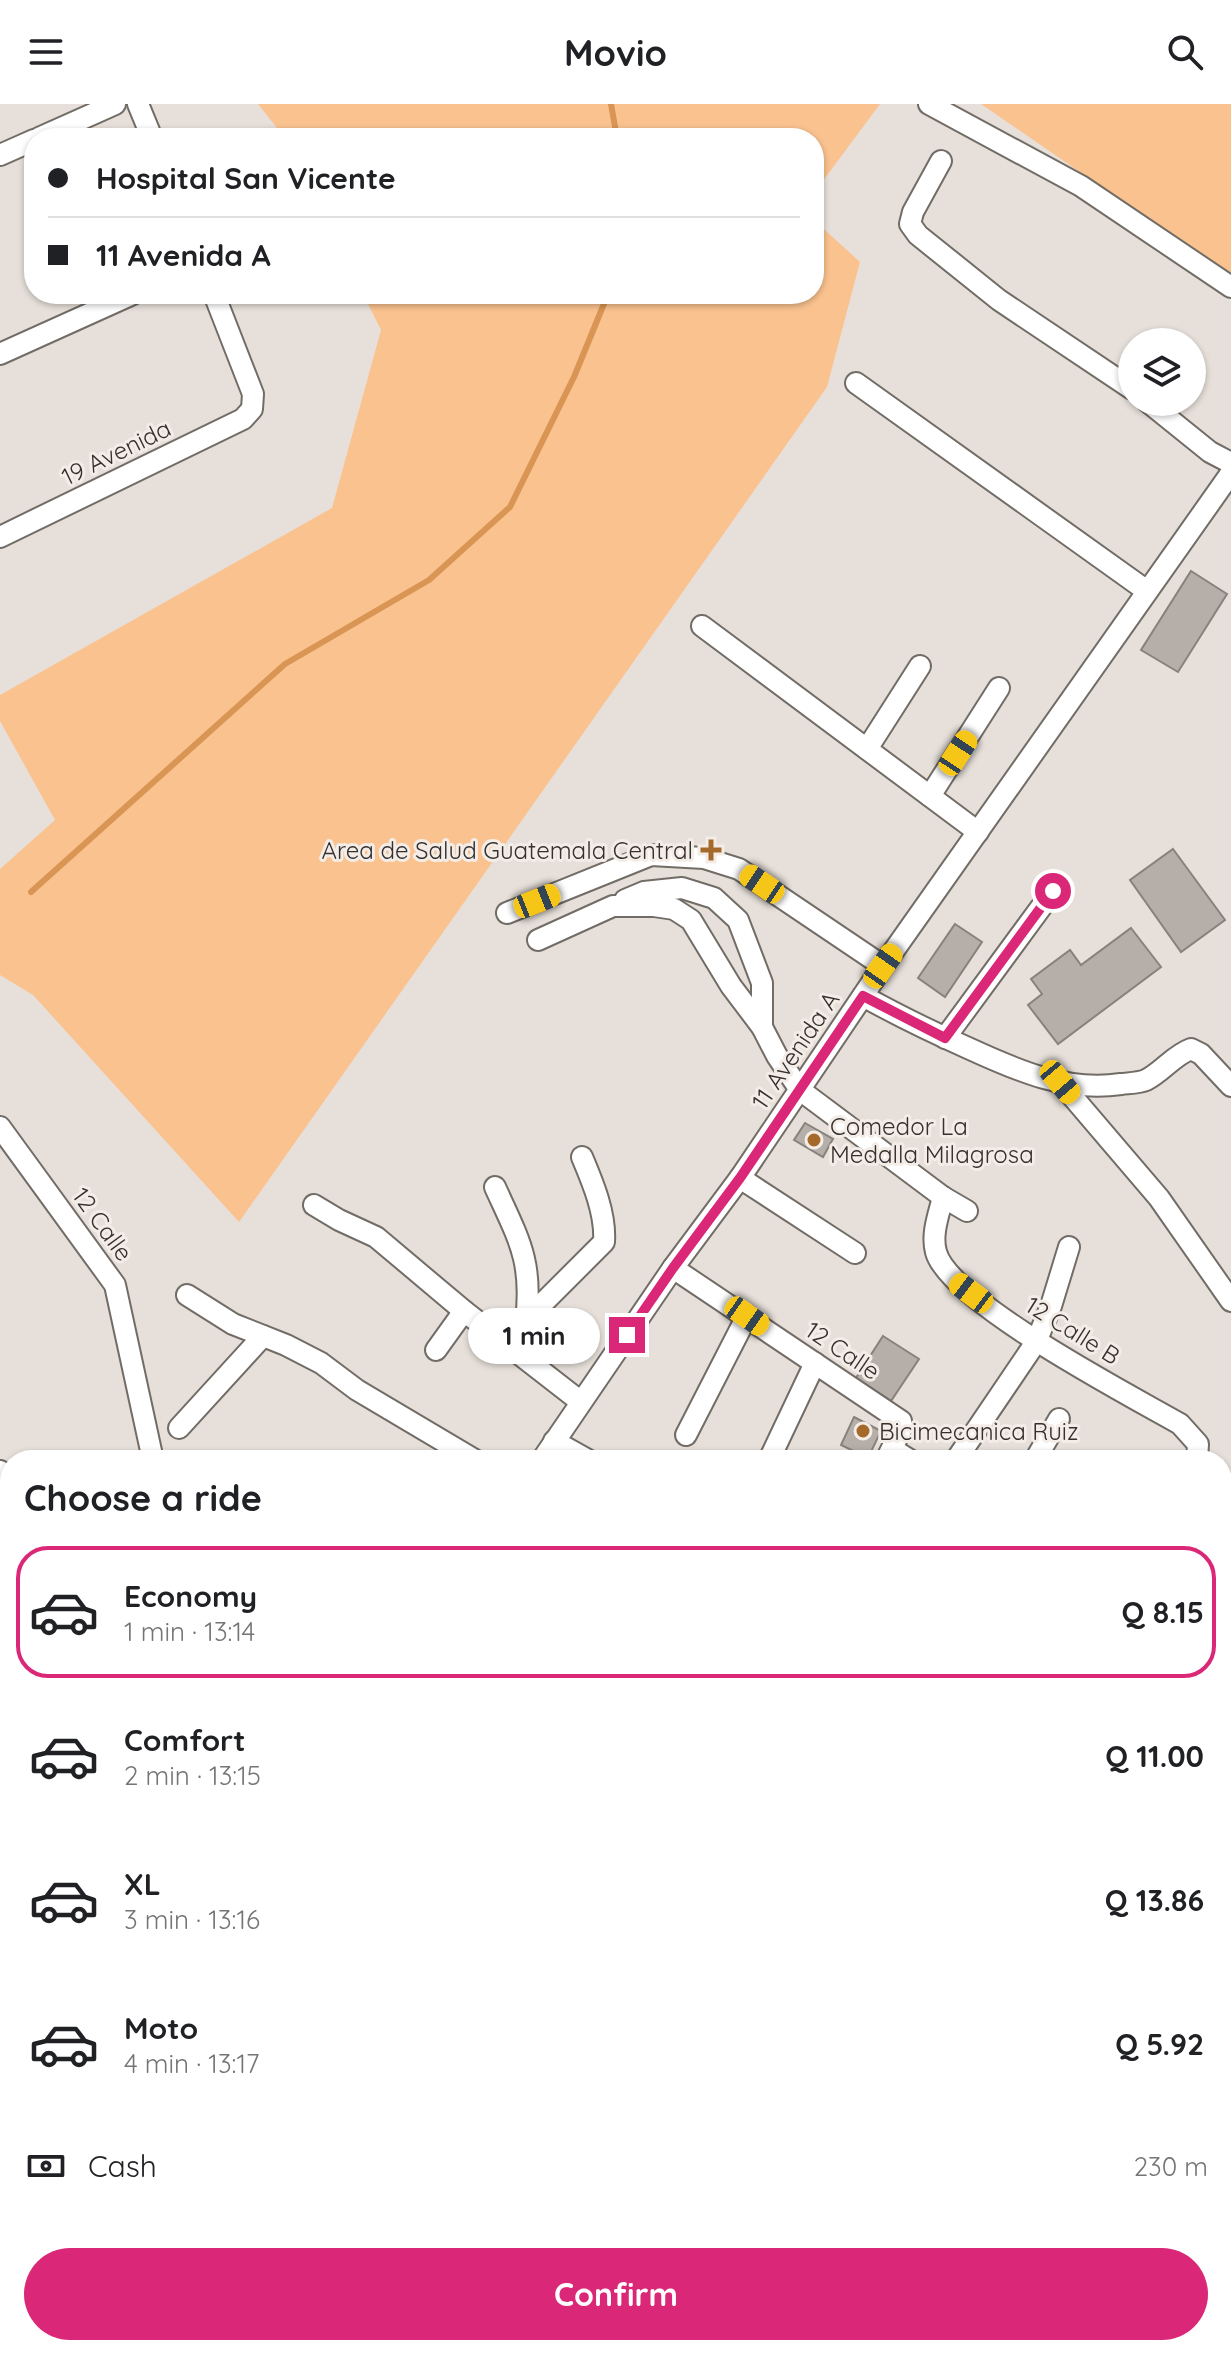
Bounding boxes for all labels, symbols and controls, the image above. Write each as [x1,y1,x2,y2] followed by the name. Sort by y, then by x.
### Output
[24,30,68,74] icon: menu
[564,30,667,75] text: Movio
[1163,30,1207,74] icon: search
[96,159,396,197] text: Hospital San Vicente
[96,236,271,274] text: 11 Avenida A
[1118,328,1206,416] map controls
[1118,328,1206,416] button: layers
[56,413,176,491] street label: 19 Avenida
[935,726,981,780] car
[321,835,693,865] place label: Area de Salud Guatemala Central
[700,839,722,861] marker: Area de Salud Guatemala Central
[735,861,789,907] car
[1035,873,1071,909] route start
[510,881,564,921] car
[859,939,907,993] car
[745,985,845,1115] street label: 11 Avenida A
[1035,1056,1085,1108] car
[830,1111,1034,1169] place label: Comedor La Medalla Milagrosa
[805,1131,823,1149] marker: Comedor La Medalla Milagrosa
[66,1181,140,1267] street label: 12 Calle
[945,1269,997,1317] car
[1020,1289,1126,1371] street label: 12 Calle B
[720,1292,774,1340] car
[467,1307,599,1363] callout: 1 min
[800,1314,886,1386] street label: 12 Calle
[609,1317,645,1353] route end
[503,1319,566,1352] text: 1 min
[879,1416,1078,1446] place label: Bicimecanica Ruiz
[854,1422,872,1440] marker: Bicimecanica Ruiz
[24,1475,262,1520] text: Choose a ride
[28,1576,100,1648] icon: car
[124,1577,257,1615] text: Economy
[1122,1593,1204,1631] text: Q 8.15
[124,1615,255,1648] text: 1 min · 13:14
[28,1720,100,1792] icon: car
[124,1721,245,1759] text: Comfort
[1105,1737,1204,1775] text: Q 11.00
[124,1759,261,1792] text: 2 min · 13:15
[28,1864,100,1936] icon: car
[124,1865,161,1903] text: XL
[1105,1881,1204,1919] text: Q 13.86
[124,1903,260,1936] text: 3 min · 13:16
[28,2008,100,2080] icon: car
[124,2009,198,2047] text: Moto
[1115,2025,1204,2063] text: Q 5.92
[124,2047,259,2080] text: 4 min · 13:17
[24,2144,68,2188] icon: cash
[88,2147,157,2185] text: Cash
[1134,2150,1208,2183] text: 230 m
[24,2248,1208,2340] button: Confirm

